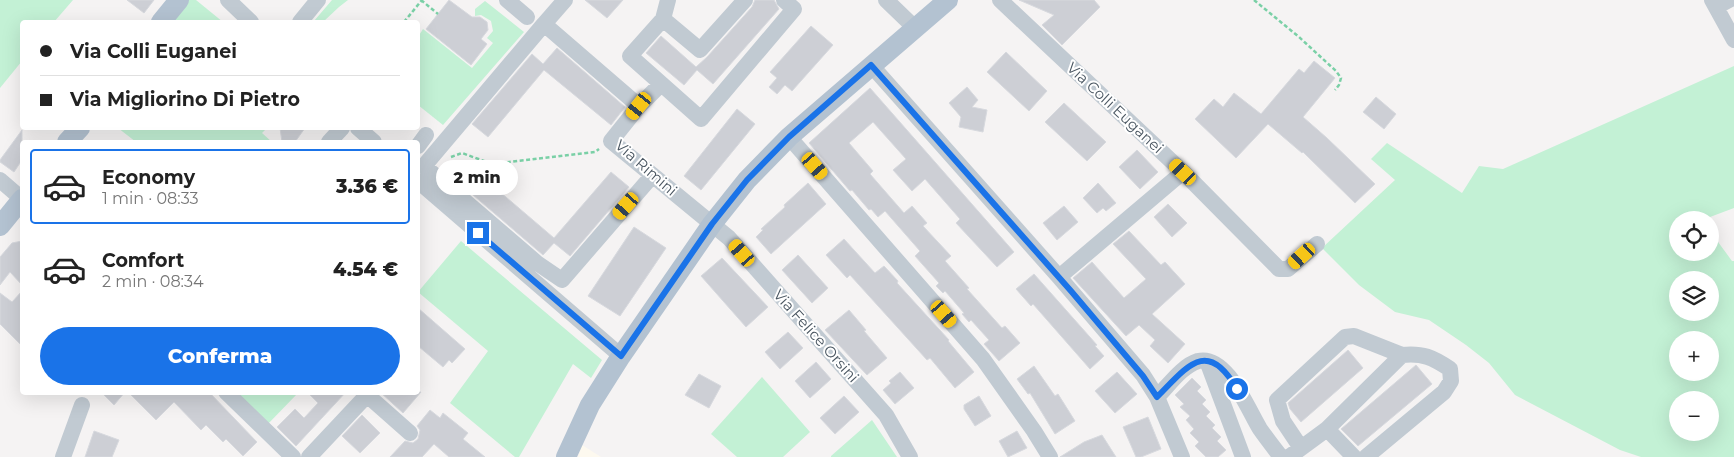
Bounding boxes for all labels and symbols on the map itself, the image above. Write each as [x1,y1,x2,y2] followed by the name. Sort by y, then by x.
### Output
[1063,58,1168,157] street label: Via Colli Euganei
[623,90,654,122] car
[611,136,681,200] street label: Via Rimini
[799,150,830,182] car
[1166,156,1199,188] car
[437,160,519,196] callout: 2 min
[610,190,641,222] car
[467,222,489,244] route end
[726,237,757,269] car
[1285,240,1318,272] car
[770,285,863,386] street label: Via Felice Orsini
[928,298,959,330] car
[1226,378,1248,400] route start

